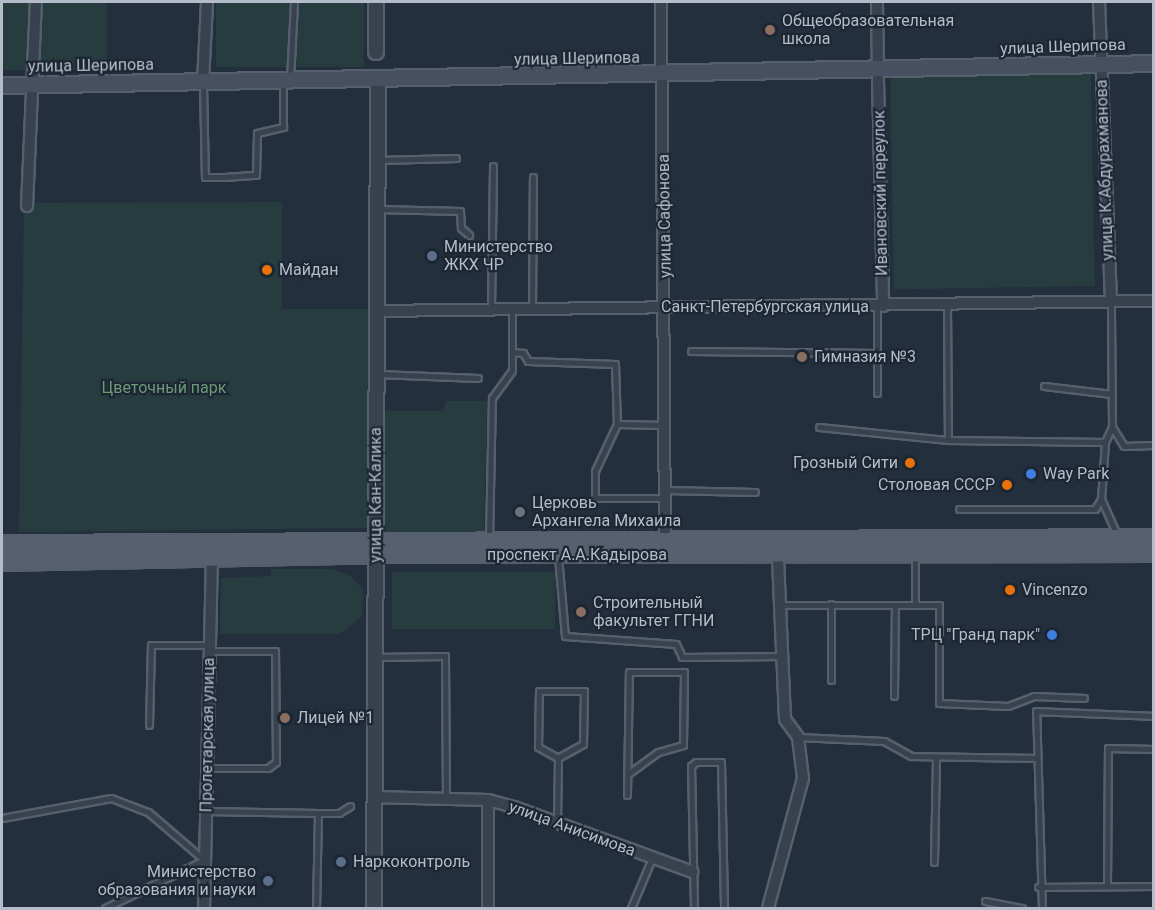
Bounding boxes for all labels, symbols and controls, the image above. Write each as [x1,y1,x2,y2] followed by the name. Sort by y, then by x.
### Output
[782,11,954,49] place label: Общеобразовательная школа
[763,23,777,37] marker: Общеобразовательная школа
[1000,35,1126,59] street label: улица Шерипова
[514,48,640,70] street label: улица Шерипова
[28,55,154,77] street label: улица Шерипова
[1092,79,1118,261] street label: улица К.Абдурахманова
[870,110,892,276] street label: Ивановский переулок
[654,154,676,278] street label: улица Сафонова
[444,237,553,275] place label: Министерство ЖКХ ЧР
[425,249,439,263] marker: Министерство ЖКХ ЧР
[279,260,338,280] place label: Майдан
[260,263,274,277] marker: Майдан
[661,297,869,317] street label: Санкт-Петербургская улица
[814,347,916,367] place label: Гимназия №3
[795,350,809,364] marker: Гимназия №3
[102,378,226,398] park label: Цветочный парк
[366,427,386,563] street label: улица Кан-Калика
[793,453,898,473] place label: Грозный Сити
[903,456,917,470] marker: Грозный Сити
[1043,464,1109,484] place label: Way Park
[1024,467,1038,481] marker: Way Park
[878,475,995,495] place label: Столовая СССР
[1000,478,1014,492] marker: Столовая СССР
[532,493,681,531] place label: Церковь Архангела Михаила
[513,505,527,519] marker: Церковь Архангела Михаила
[487,545,667,565] street label: проспект А.А.Кадырова
[1022,580,1088,600] place label: Vincenzo
[1003,583,1017,597] marker: Vincenzo
[593,593,714,631] place label: Строительный факультет ГГНИ
[574,605,588,619] marker: Строительный факультет ГГНИ
[911,625,1040,645] place label: ТРЦ "Гранд парк"
[1045,628,1059,642] marker: ТРЦ "Гранд парк"
[197,657,219,813] street label: Пролетарская улица
[297,708,374,728] place label: Лицей №1
[278,711,292,725] marker: Лицей №1
[506,797,638,861] street label: улица Анисимова
[353,852,470,872] place label: Наркоконтроль
[334,855,348,869] marker: Наркоконтроль
[98,862,256,900] place label: Министерство образования и науки
[261,874,275,888] marker: Министерство образования и науки

